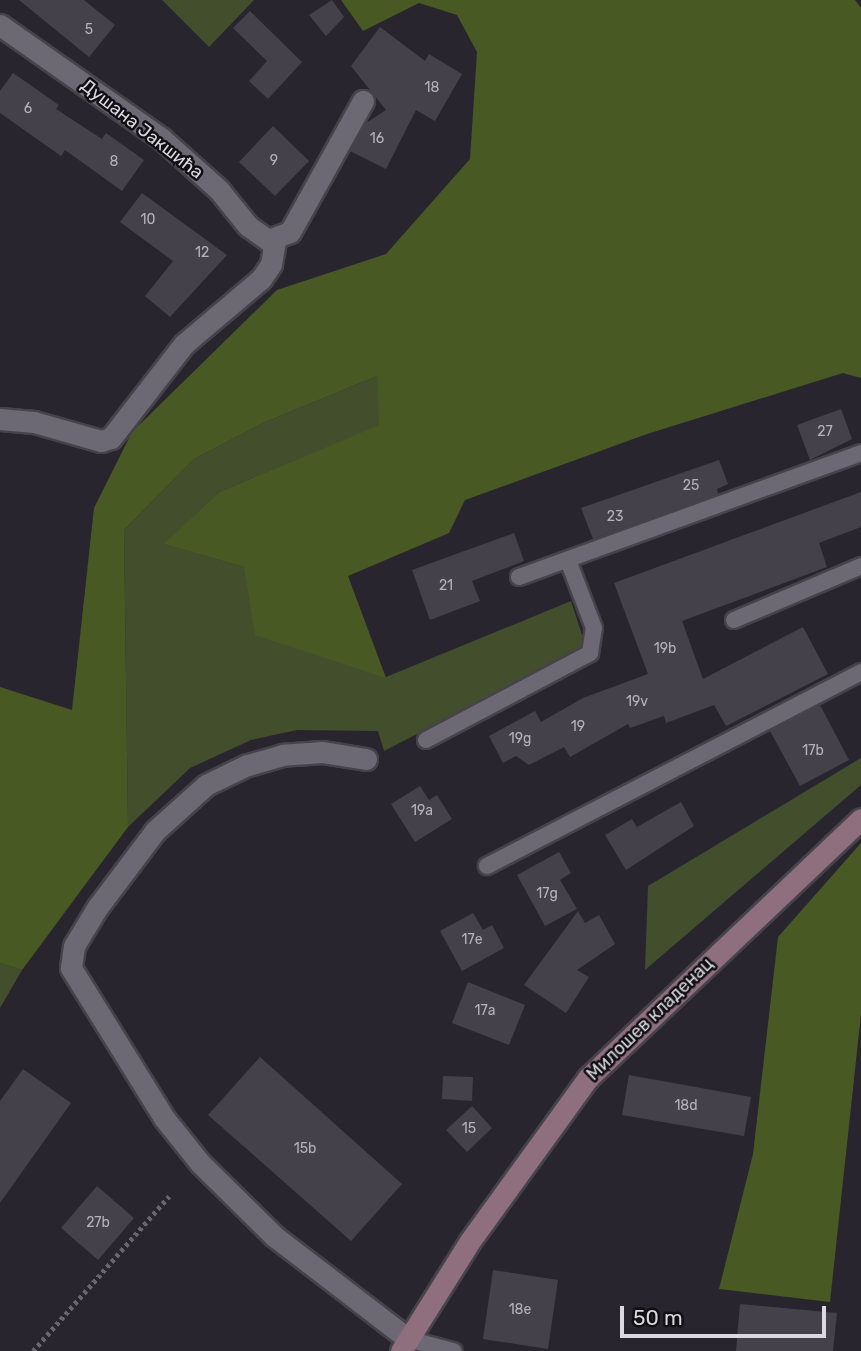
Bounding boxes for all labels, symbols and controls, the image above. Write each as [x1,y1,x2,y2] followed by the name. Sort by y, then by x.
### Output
[85,22,93,38] house number: 5
[77,75,207,183] street label: Душана Јакшића
[425,80,439,96] house number: 18
[24,101,32,117] house number: 6
[370,131,384,147] house number: 16
[270,153,278,169] house number: 9
[110,154,118,170] house number: 8
[141,212,155,228] house number: 10
[195,245,209,261] house number: 12
[817,424,833,440] house number: 27
[683,478,699,494] house number: 25
[607,509,623,525] house number: 23
[439,578,453,594] house number: 21
[654,641,676,657] house number: 19b
[626,694,648,710] house number: 19v
[571,719,585,735] house number: 19
[509,731,531,747] house number: 19g
[802,743,824,759] house number: 17b
[411,803,433,819] house number: 19a
[536,886,558,902] house number: 17g
[461,932,483,948] house number: 17e
[582,953,718,1085] street label: Милошев кладенац
[475,1003,495,1019] house number: 17a
[674,1098,698,1114] house number: 18d
[462,1121,476,1137] house number: 15
[294,1141,316,1157] house number: 15b
[86,1215,110,1231] house number: 27b
[623,1292,830,1336] scale bar
[509,1302,531,1318] house number: 18e
[633,1305,683,1330] text: 50 m

